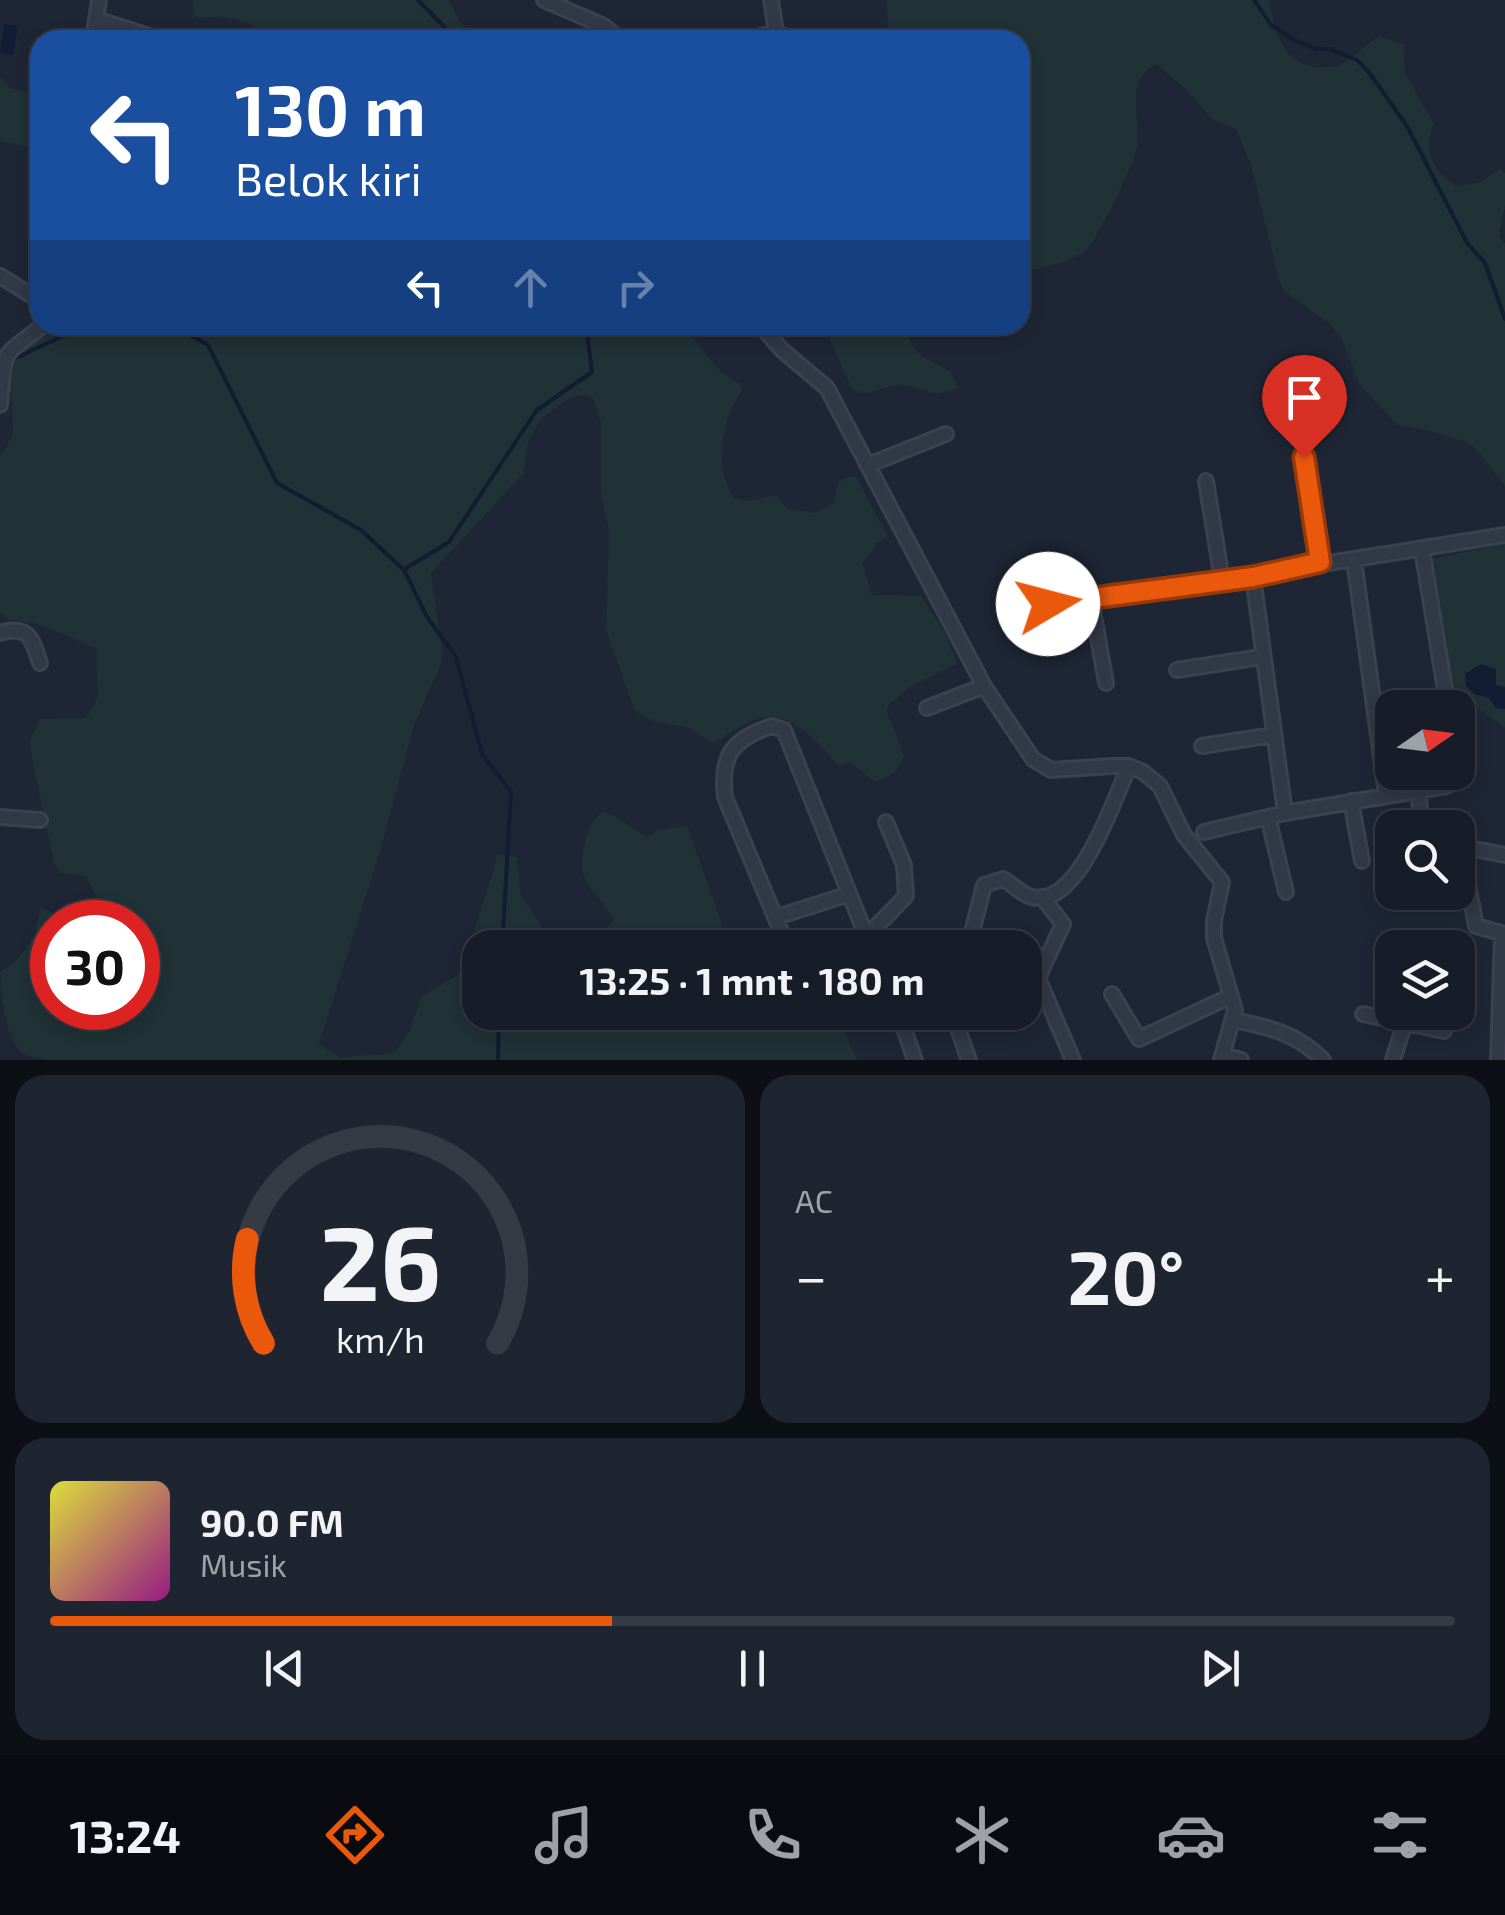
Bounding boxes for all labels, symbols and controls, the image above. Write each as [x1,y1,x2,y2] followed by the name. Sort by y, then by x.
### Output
[235,66,426,150] text: 130 m
[70,70,200,200] icon: left
[235,151,422,205] text: Belok kiri
[398,260,453,315] icon: left
[503,260,558,315] icon: ahead
[608,260,663,315] icon: right
[1262,355,1347,458] pin
[1277,370,1332,425] icon: arrive
[996,552,1100,656] position arrow
[1375,690,1475,790] north arrow
[1375,690,1475,1030] map controls
[1375,810,1475,910] button: search
[30,900,160,1030] speed limit sign: 30
[1375,930,1475,1030] button: layers
[580,957,924,1003] text: 13:25 · 1 mnt · 180 m
[795,1181,833,1219] text: AC
[319,1197,441,1322] text: 26
[1068,1230,1184,1320] text: 20°
[795,1242,827,1308] text: −
[1425,1242,1455,1308] text: +
[336,1317,424,1360] text: km/h
[200,1499,344,1545] text: 90.0 FM
[200,1545,287,1583] text: Musik
[257,1641,312,1696] icon: previous
[725,1641,780,1696] icon: pause
[1193,1641,1248,1696] icon: next
[320,1800,390,1870] icon: directions
[529,1800,599,1870] icon: music
[738,1800,808,1870] icon: phone
[947,1800,1017,1870] icon: climate
[1156,1800,1226,1870] icon: car
[1365,1800,1435,1870] icon: filters
[70,1808,181,1862] text: 13:24

